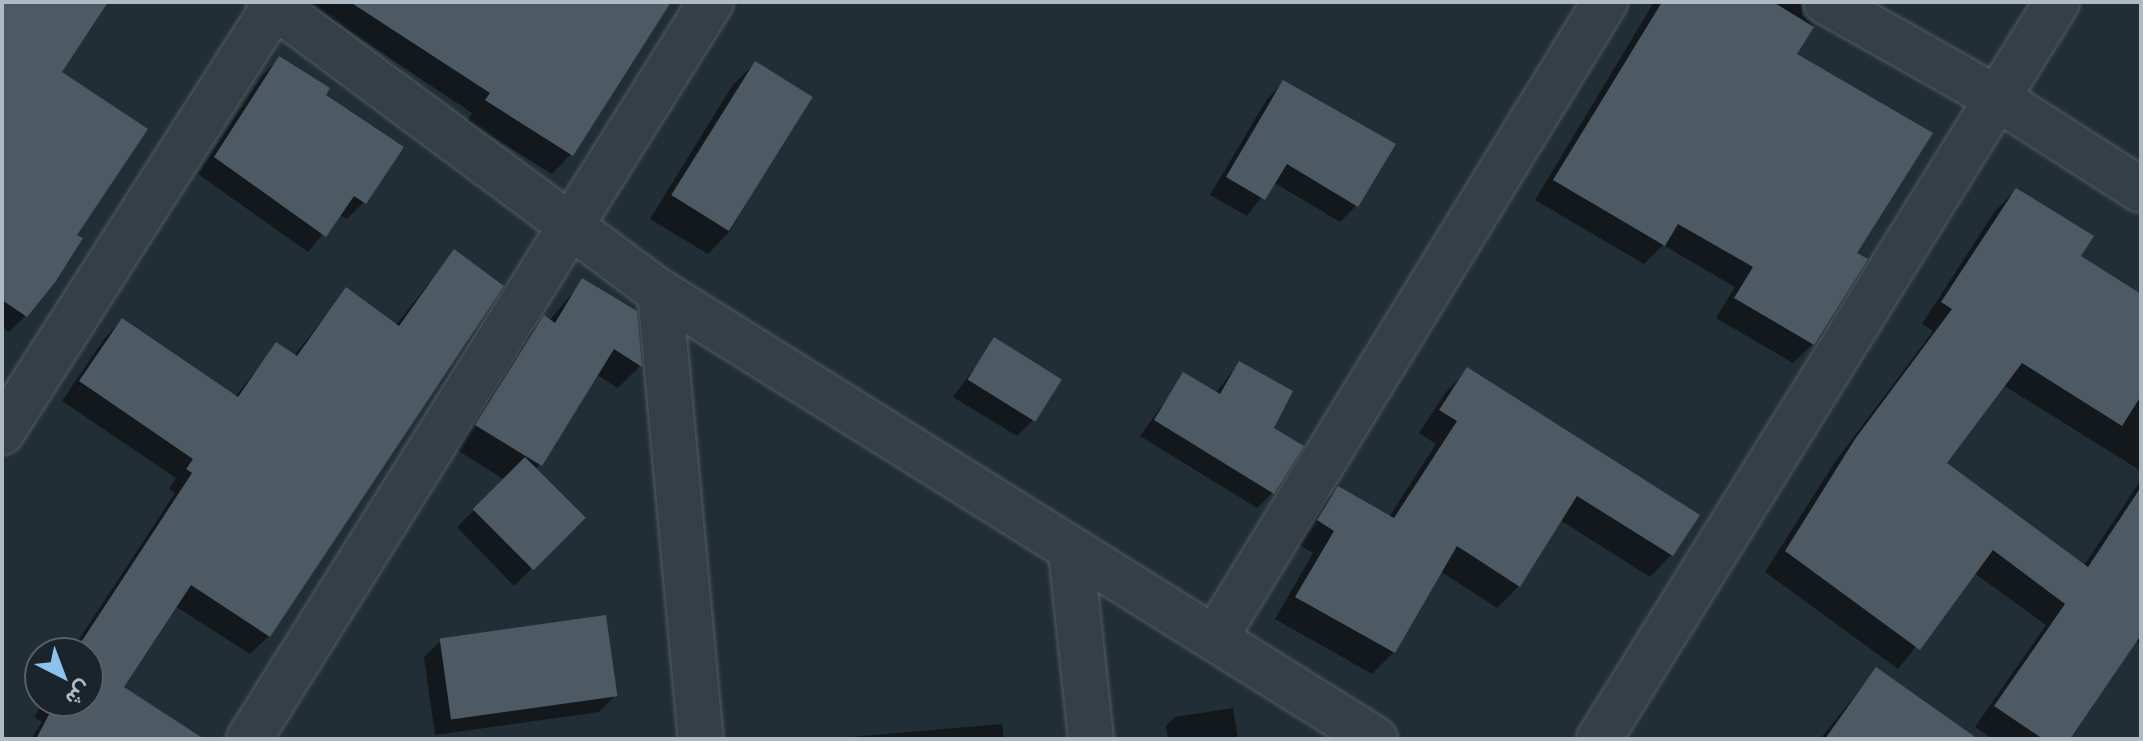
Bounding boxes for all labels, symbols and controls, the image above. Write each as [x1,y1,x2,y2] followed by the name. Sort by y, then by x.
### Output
[24,637,104,717] north arrow
[61,676,97,712] text: ش

